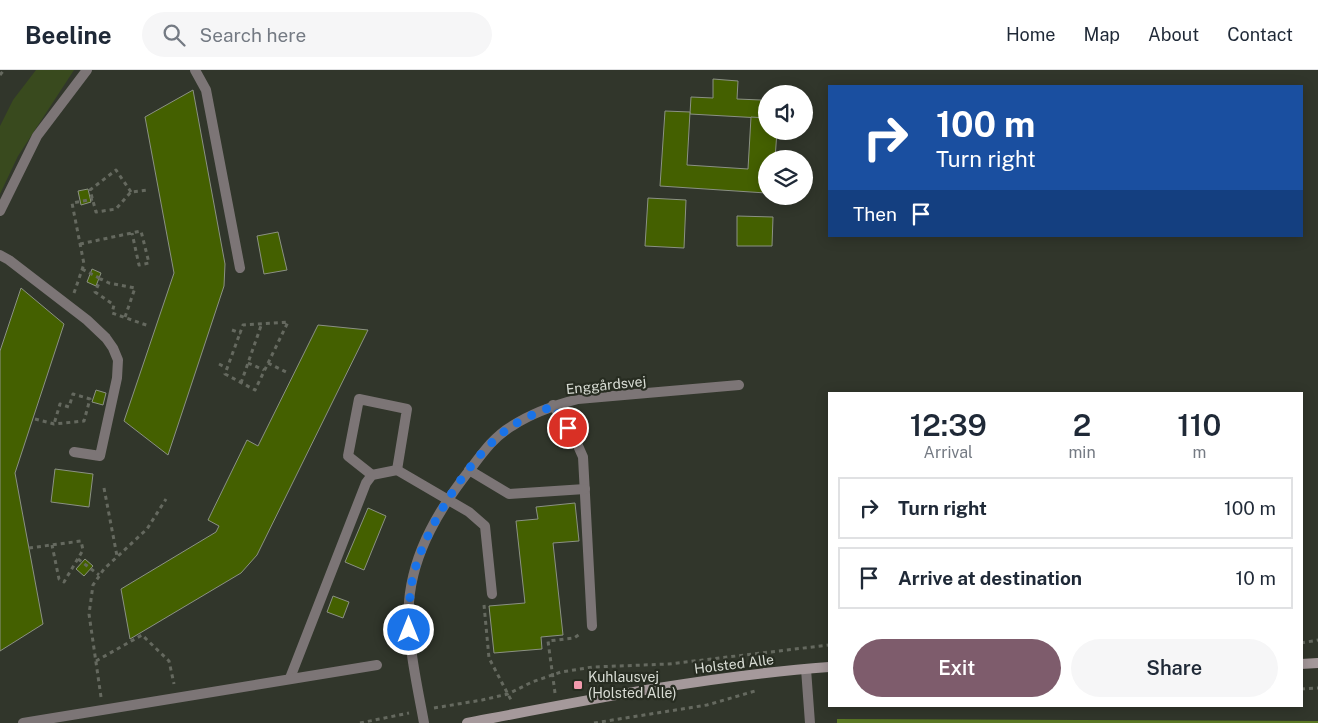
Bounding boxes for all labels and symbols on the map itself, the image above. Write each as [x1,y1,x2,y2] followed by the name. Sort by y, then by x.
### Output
[565,373,647,397] street label: Enggårdsvej
[547,407,589,449] pin
[382,603,434,655] position arrow
[693,651,775,677] street label: Holsted Alle
[588,669,677,701] place label: Kuhlausvej (Holsted Alle)
[572,679,584,691] marker: Kuhlausvej (Holsted Alle)

